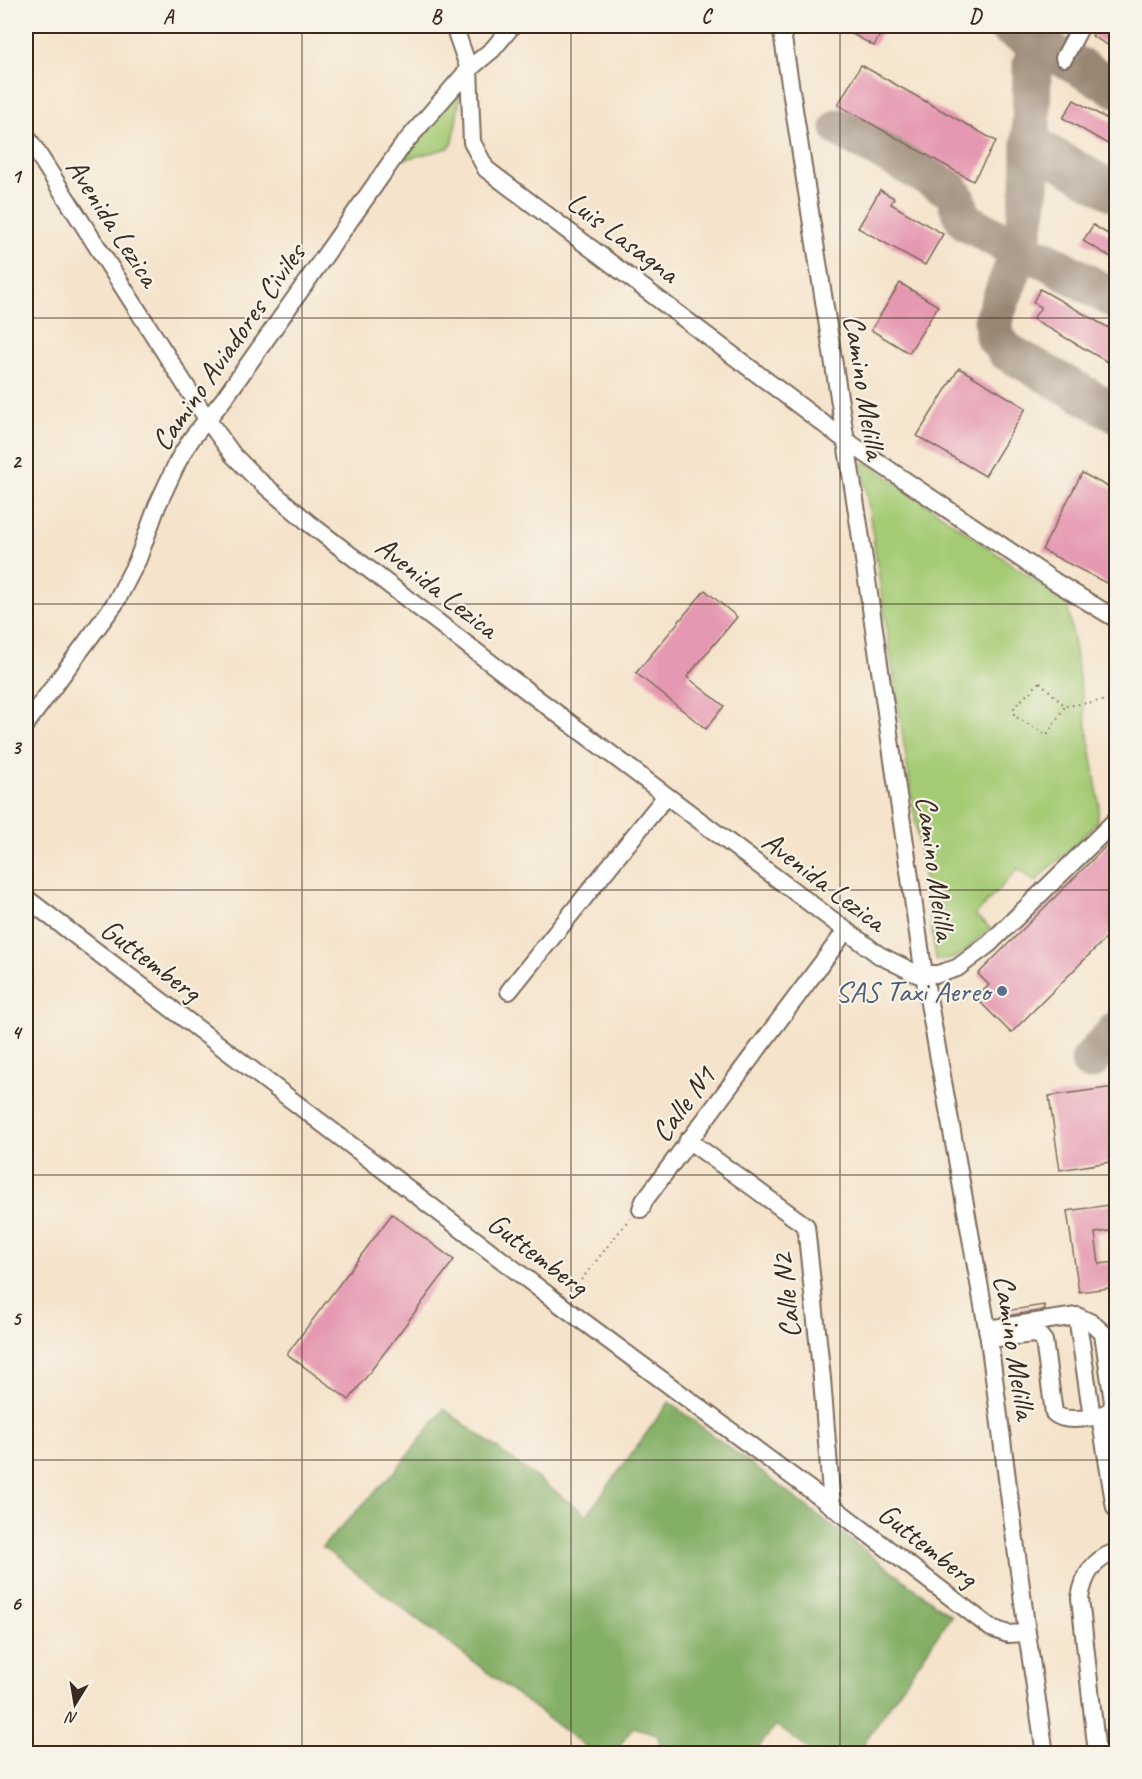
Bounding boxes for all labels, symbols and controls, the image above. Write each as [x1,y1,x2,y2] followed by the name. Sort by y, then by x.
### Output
[163,4,175,29] text: A
[431,4,443,29] text: B
[701,4,713,29] text: C
[969,4,983,29] text: D
[57,151,170,296] street label: Avenida Lezica
[12,164,23,189] text: 1
[559,183,688,293] street label: Luis Lasagna
[142,234,315,458] street label: Camino Aviadores Civiles
[835,312,896,464] street label: Camino Melilla
[12,449,23,474] text: 2
[368,527,508,648] street label: Avenida Lezica
[12,735,23,760] text: 3
[907,793,965,945] street label: Camino Melilla
[754,822,896,942] street label: Avenida Lezica
[93,910,211,1012] street label: Guttemberg
[835,972,993,1010] place label: SAS Taxi Aereo
[995,984,1009,998] marker: SAS Taxi Aereo
[12,1020,24,1045] text: 4
[642,1057,725,1149] street label: Calle N1
[480,1204,598,1306] street label: Guttemberg
[762,1249,809,1340] street label: Calle N2
[985,1272,1046,1424] street label: Camino Melilla
[12,1306,23,1331] text: 5
[870,1494,987,1597] street label: Guttemberg
[11,1591,22,1616] text: 6
[45,1674,105,1734] north arrow
[63,1706,79,1729] text: N

